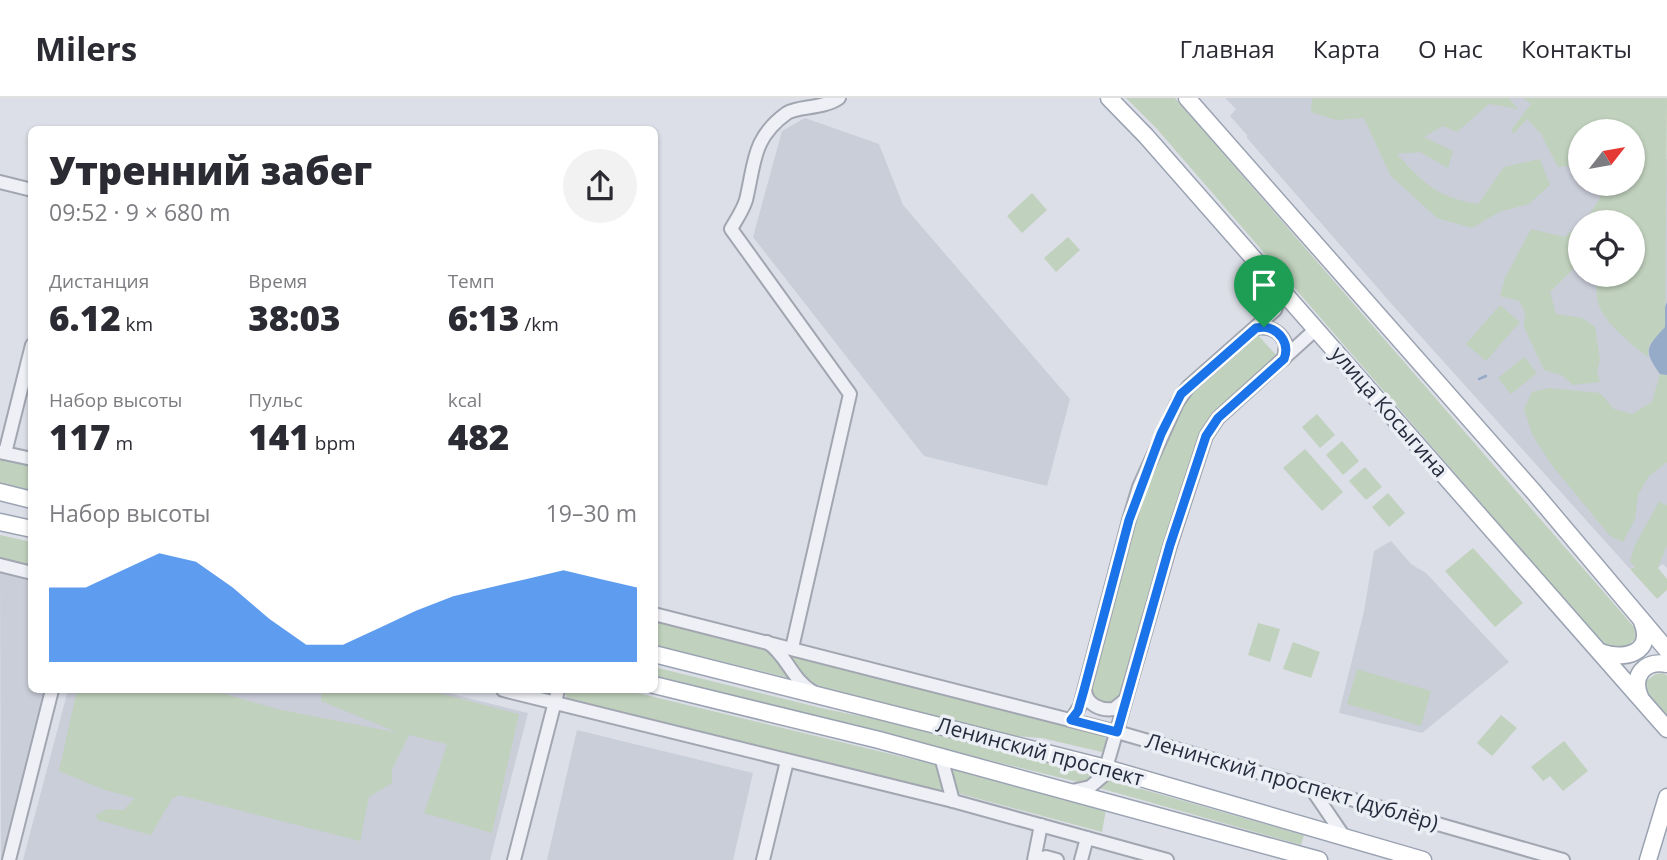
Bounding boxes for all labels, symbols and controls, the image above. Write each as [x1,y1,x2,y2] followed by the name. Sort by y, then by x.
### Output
[35,26,137,71] text: Milers
[1180,32,1275,65] text: Главная
[1313,32,1380,65] text: Карта
[1418,32,1483,65] text: О нас
[1521,32,1632,65] text: Контакты
[1568,119,1645,196] north arrow
[1568,119,1645,287] map controls
[49,144,372,196] text: Утренний забег
[563,149,637,223] button: share
[49,196,231,228] text: 09:52 · 9 × 680 m
[1568,210,1645,287] button: locate
[1234,255,1294,327] pin
[1245,266,1283,304] icon: arrive
[49,268,149,294] text: Дистанция
[248,268,307,294] text: Время
[448,268,495,294] text: Темп
[49,294,121,341] text: 6.12
[248,294,340,341] text: 38:03
[448,294,519,341] text: 6:13
[121,311,153,337] text: km
[519,311,559,337] text: /km
[1325,340,1454,483] street label: улица Косыгина
[49,387,182,413] text: Набор высоты
[248,387,303,413] text: Пульс
[448,387,482,413] text: kcal
[49,413,111,460] text: 117
[248,413,310,460] text: 141
[448,413,509,460] text: 482
[111,430,133,456] text: m
[310,430,356,456] text: bpm
[49,497,211,529] text: Набор высоты
[546,497,637,529] text: 19–30 m
[933,710,1147,792] street label: Ленинский проспект
[1143,726,1442,836] street label: Ленинский проспект (дублёр)

